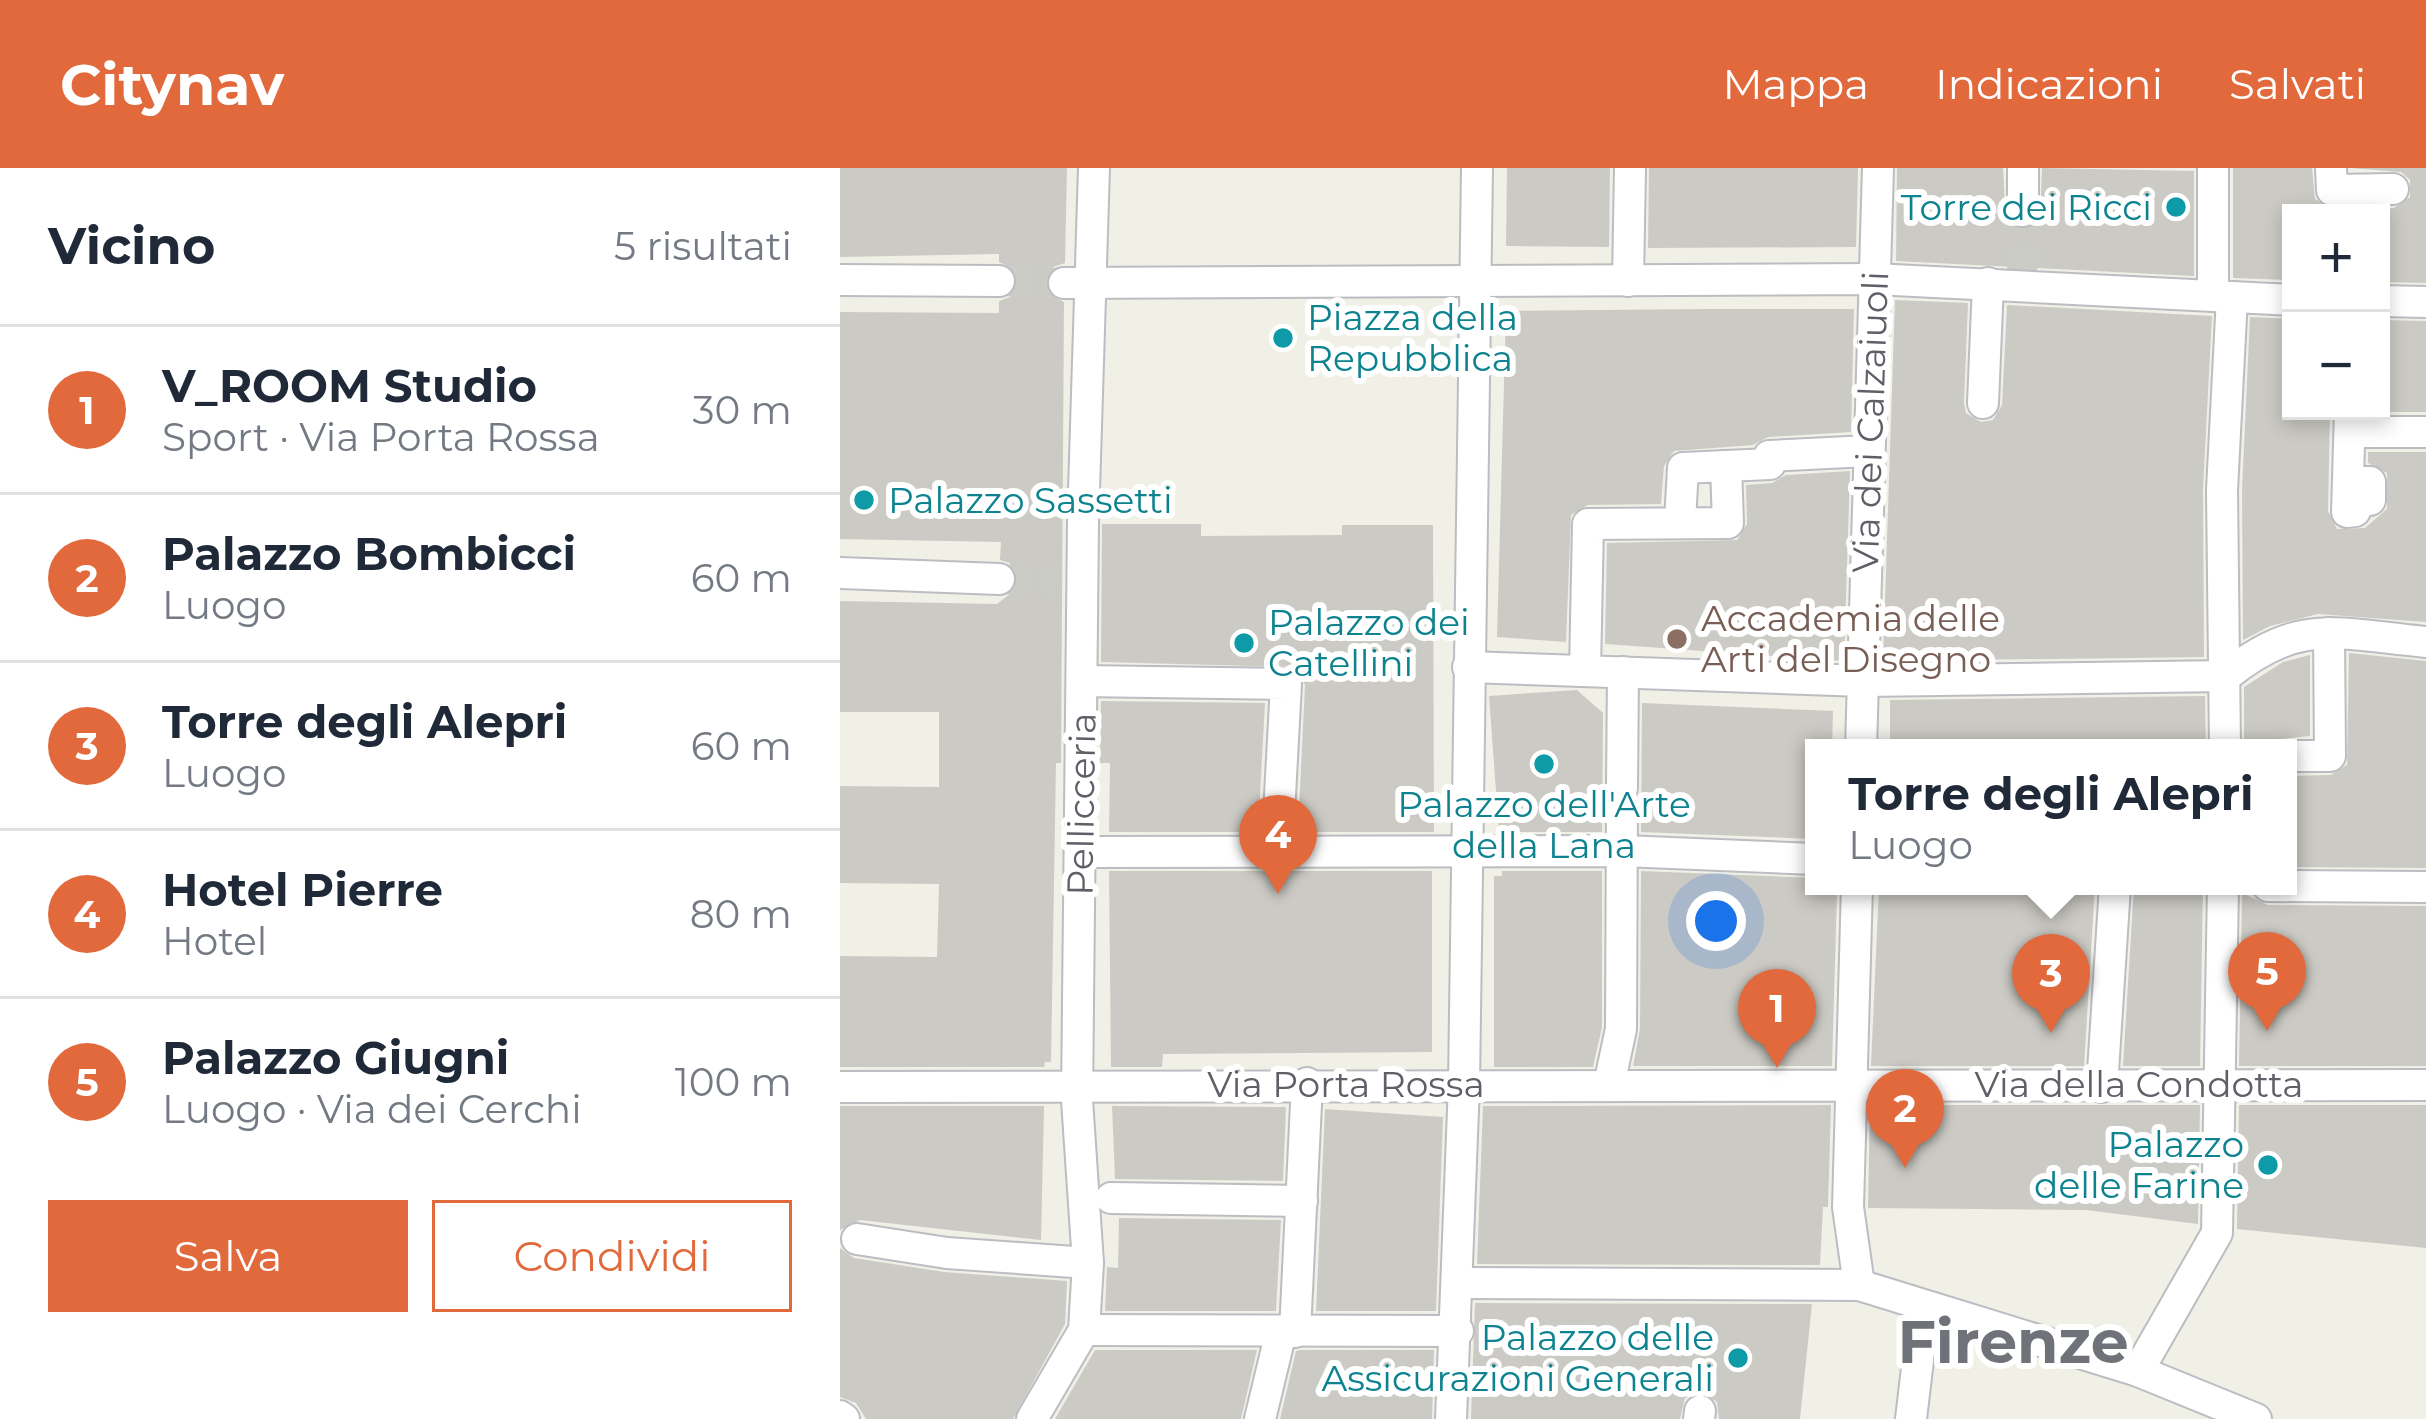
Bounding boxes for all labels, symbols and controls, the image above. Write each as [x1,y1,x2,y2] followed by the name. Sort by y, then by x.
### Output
[60,50,284,119] text: Citynav
[1722,58,1869,110] text: Mappa
[1935,58,2163,110] text: Indicazioni
[2229,58,2366,110] text: Salvati
[1901,185,2152,229] place label: Torre dei Ricci
[2163,194,2189,220] marker: Torre dei Ricci
[2282,204,2390,420] map controls
[2282,204,2390,312] button: +
[48,215,215,277] text: Vicino
[614,222,792,270] text: 5 risultati
[1843,270,1897,574] street label: Via dei Calzaiuoli
[1307,295,1518,380] place label: Piazza della Repubblica
[2282,312,2390,420] button: −
[1270,325,1296,351] marker: Piazza della Repubblica
[162,358,537,413] text: V_ROOM Studio
[79,386,95,434] text: 1
[693,386,792,434] text: 30 m
[162,413,600,461] text: Sport · Via Porta Rossa
[888,478,1173,522] place label: Palazzo Sassetti
[851,487,877,513] marker: Palazzo Sassetti
[162,526,576,581] text: Palazzo Bombicci
[75,554,99,602] text: 2
[691,554,792,602] text: 60 m
[162,581,287,629] text: Luogo
[1701,596,2000,681] place label: Accademia delle Arti del Disegno
[1268,600,1470,685] place label: Palazzo dei Catellini
[1664,626,1690,652] marker: Accademia delle Arti del Disegno
[1231,630,1257,656] marker: Palazzo dei Catellini
[162,694,567,749] text: Torre degli Alepri
[1057,712,1105,896] street label: Pellicceria
[75,722,99,770] text: 3
[691,722,792,770] text: 60 m
[1805,739,2297,895] popup
[162,749,287,797] text: Luogo
[1531,751,1557,777] marker: Palazzo dell'Arte della Lana
[1848,766,2254,821] text: Torre degli Alepri
[1397,782,1691,867] place label: Palazzo dell'Arte della Lana
[1239,795,1317,894] pin: 4
[1848,821,1973,869] text: Luogo
[162,862,443,917] text: Hotel Pierre
[74,890,100,938] text: 4
[690,890,792,938] text: 80 m
[1686,891,1746,951] your location
[162,917,267,965] text: Hotel
[2228,932,2306,1031] pin: 5
[2012,934,2090,1033] pin: 3
[1738,969,1816,1068] pin: 1
[162,1030,509,1085] text: Palazzo Giugni
[75,1058,99,1106] text: 5
[675,1058,792,1106] text: 100 m
[1207,1062,1485,1106] street label: Via Porta Rossa
[1975,1062,2303,1106] street label: Via della Condotta
[1866,1069,1944,1168] pin: 2
[162,1085,582,1133] text: Luogo · Via dei Cerchi
[2034,1122,2244,1207] place label: Palazzo delle Farine
[2255,1152,2281,1178] marker: Palazzo delle Farine
[48,1200,408,1312] button: Salva
[432,1200,792,1312] button: Condividi
[1897,1305,2129,1378] district label: Firenze
[1322,1315,1714,1400] place label: Palazzo delle Assicurazioni Generali
[1725,1345,1751,1371] marker: Palazzo delle Assicurazioni Generali

